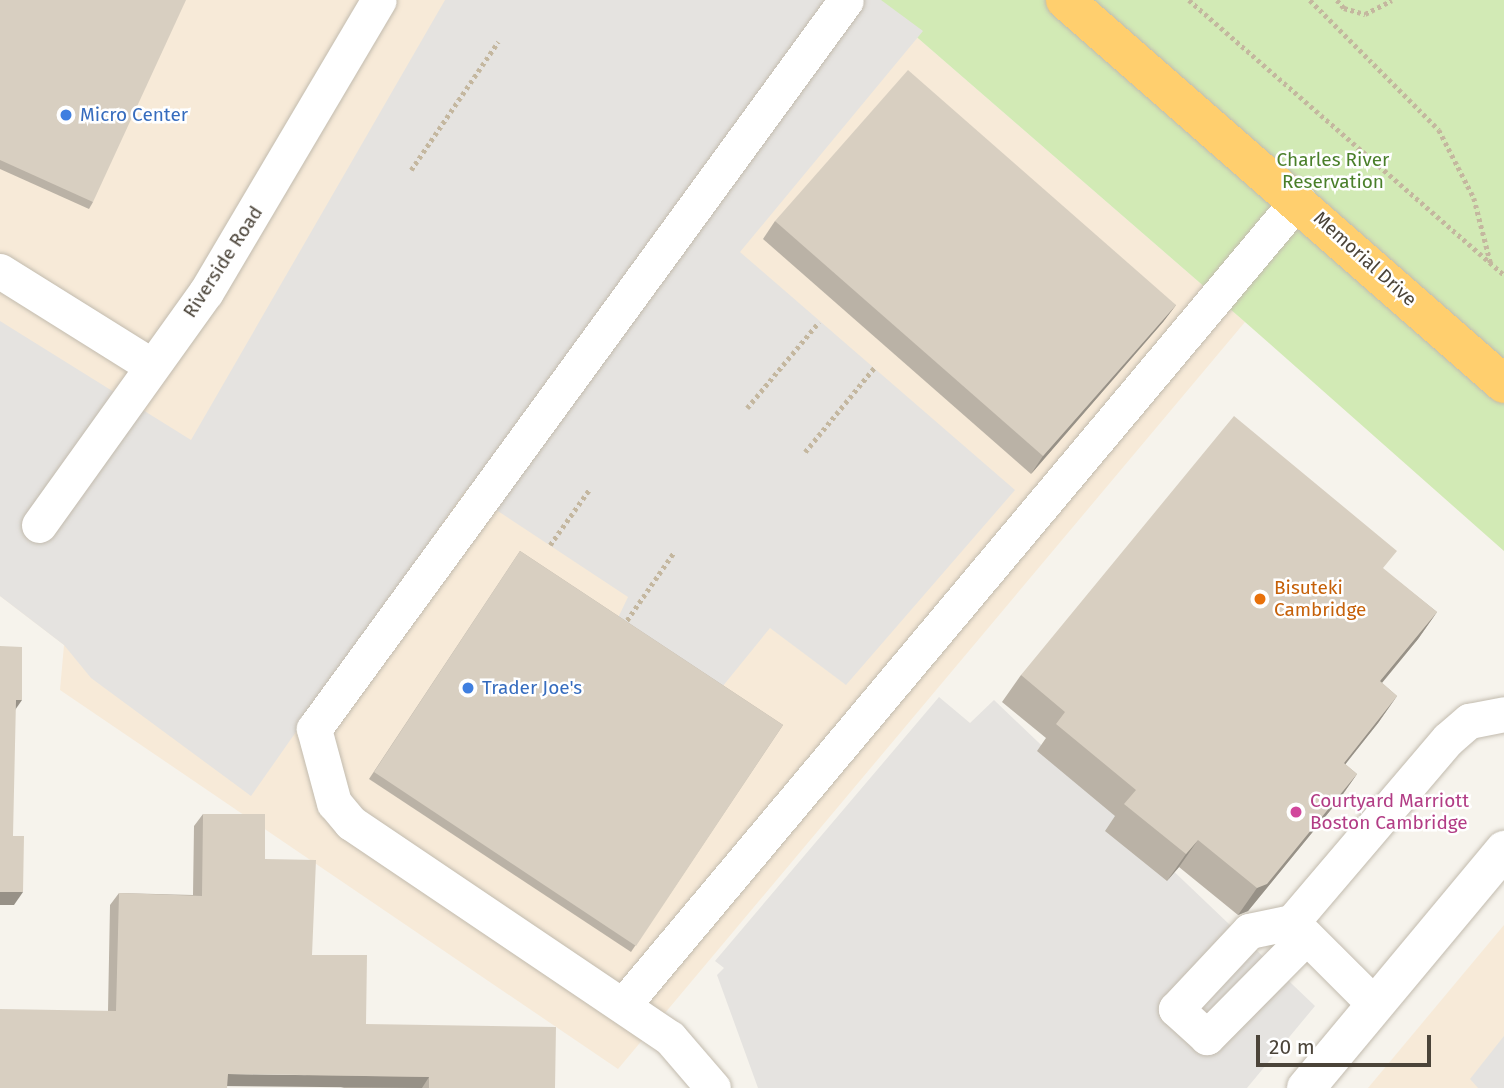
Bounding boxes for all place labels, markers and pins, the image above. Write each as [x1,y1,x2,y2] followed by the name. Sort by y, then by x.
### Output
[80,104,188,126] place label: Micro Center
[58,107,74,123] marker: Micro Center
[1274,577,1366,621] place label: Bisuteki Cambridge
[1252,591,1268,607] marker: Bisuteki Cambridge
[482,677,582,699] place label: Trader Joe's
[460,680,476,696] marker: Trader Joe's
[1310,790,1469,834] place label: Courtyard Marriott Boston Cambridge
[1288,804,1304,820] marker: Courtyard Marriott Boston Cambridge

